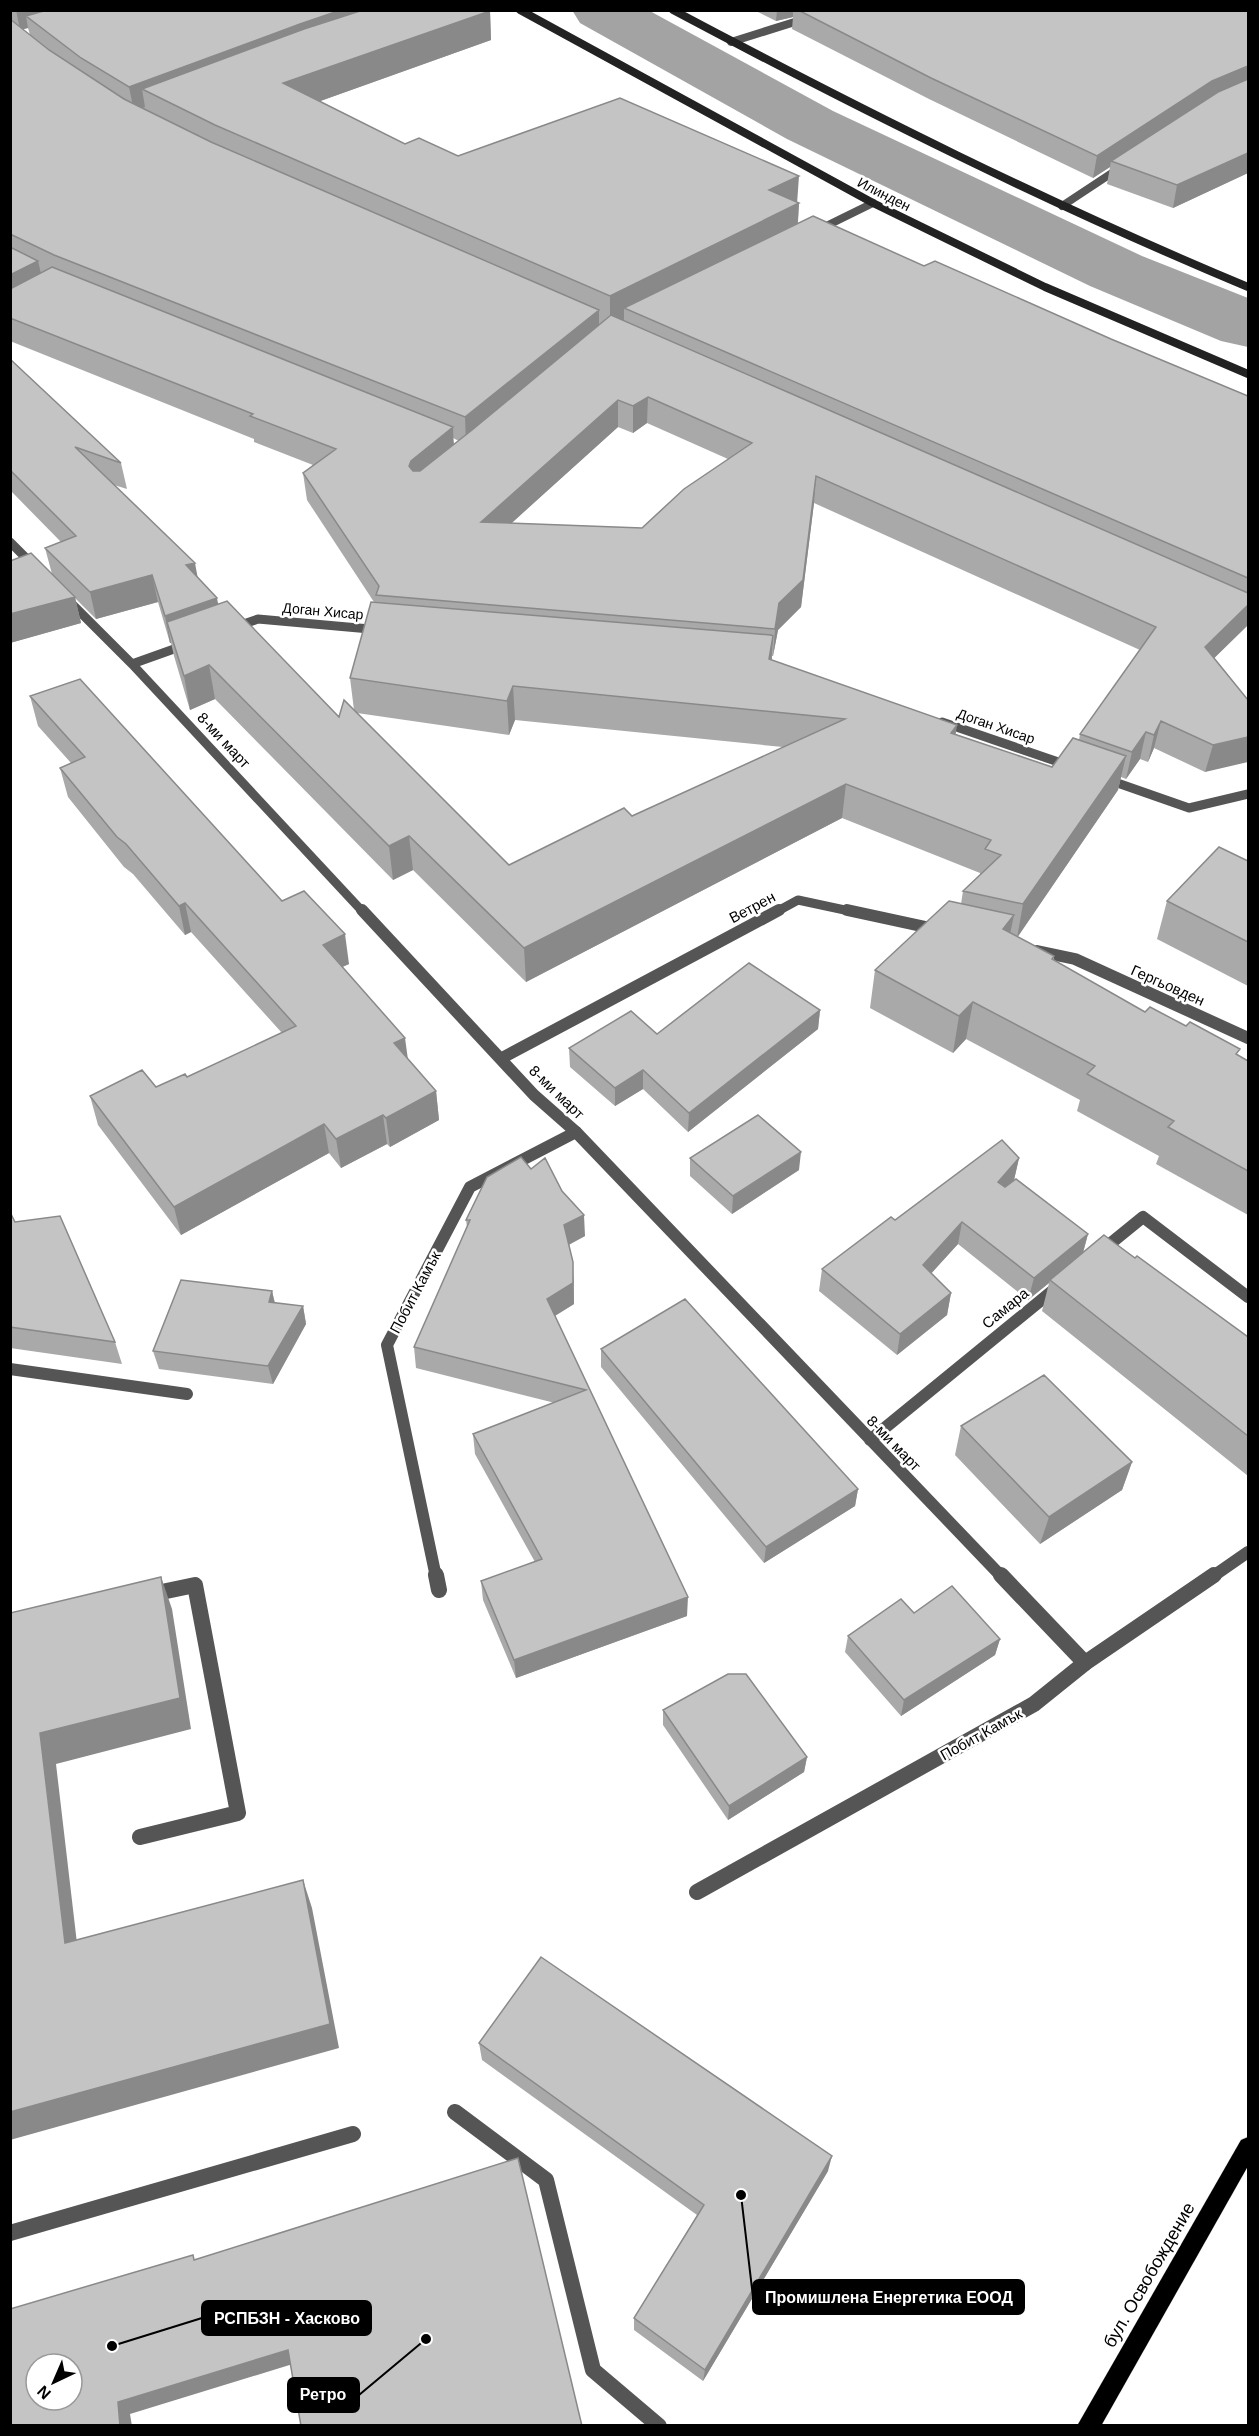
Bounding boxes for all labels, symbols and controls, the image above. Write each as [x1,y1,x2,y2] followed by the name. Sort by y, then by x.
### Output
[855,174,913,214] street label: Илинден
[282,599,364,623] street label: Доган Хисар
[955,705,1037,747] street label: Доган Хисар
[194,709,254,771] street label: 8-ми март
[726,888,778,926] street label: Ветрен
[1129,961,1207,1009] street label: Гергьовден
[526,1062,588,1122] street label: 8-ми март
[386,1248,444,1336] street label: Побит Камък
[978,1284,1032,1332] street label: Самара
[864,1412,924,1474] street label: 8-ми март
[937,1704,1025,1763] street label: Побит Камък
[1099,2199,1199,2351] street label: бул. Освобождение
[753,2280,1024,2314] callout: Промишлена Енергетика ЕООД
[765,2289,1014,2306] text: Промишлена Енергетика ЕООД
[202,2301,371,2335] callout: РСПБЗН - Хасково
[214,2310,360,2327] text: РСПБЗН - Хасково
[24,2352,84,2412] north arrow
[288,2378,359,2412] callout: Ретро
[34,2382,54,2403] text: N
[300,2386,346,2403] text: Ретро

